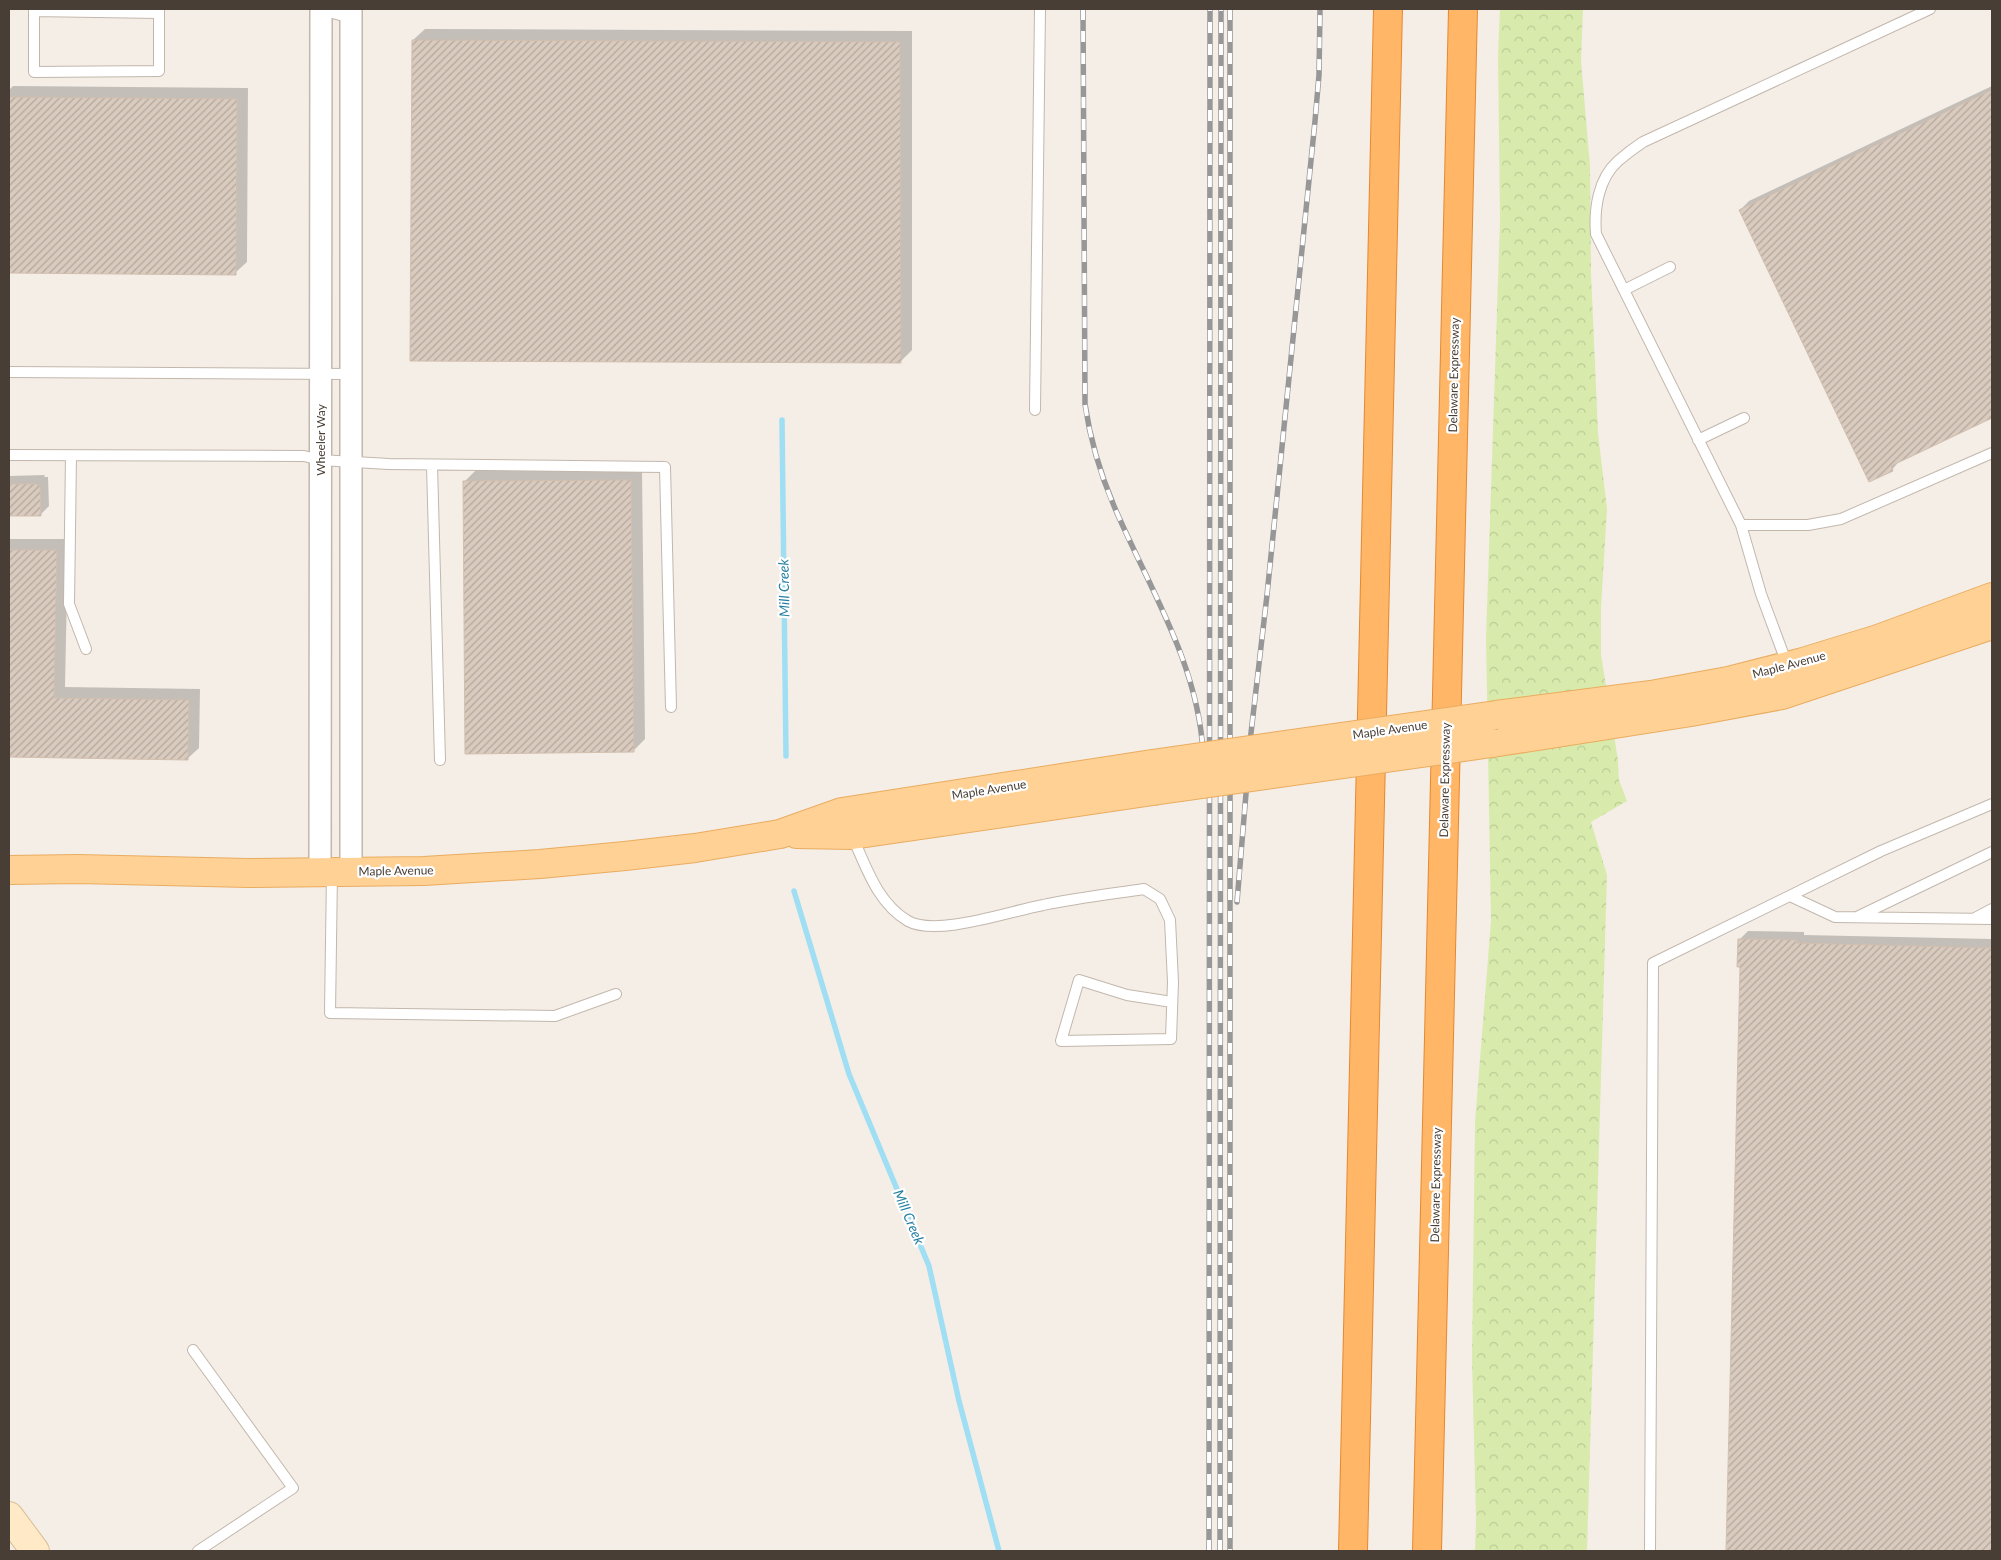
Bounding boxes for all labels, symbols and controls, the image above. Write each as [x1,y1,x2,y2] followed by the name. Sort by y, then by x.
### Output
[1445,317,1462,433] street label: Delaware Expressway
[313,403,328,476] street label: Wheeler Way
[774,559,793,617] water label: Mill Creek
[1751,648,1827,681] street label: Maple Avenue
[1352,717,1428,742] street label: Maple Avenue
[1436,722,1453,838] street label: Delaware Expressway
[951,776,1027,803] street label: Maple Avenue
[358,862,434,879] street label: Maple Avenue
[1427,1127,1444,1243] street label: Delaware Expressway
[890,1187,929,1247] water label: Mill Creek

